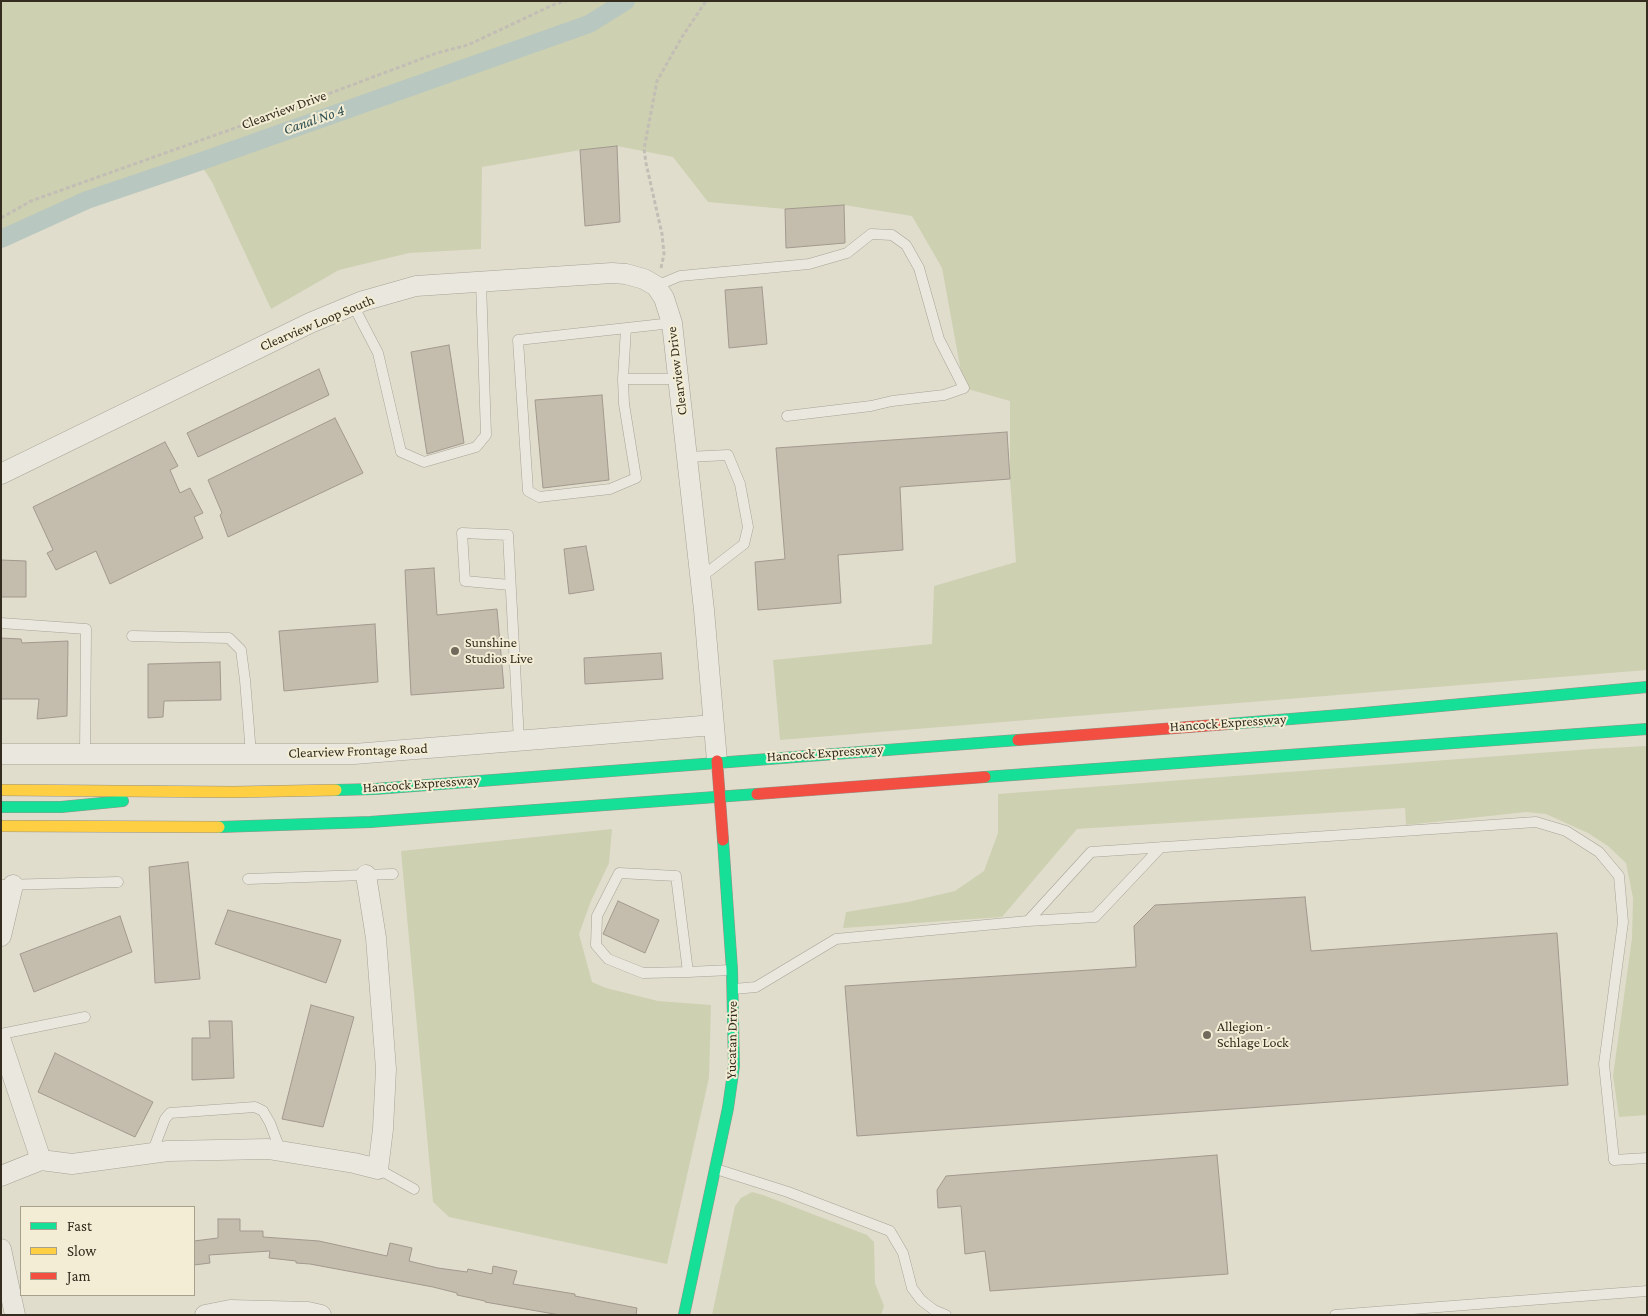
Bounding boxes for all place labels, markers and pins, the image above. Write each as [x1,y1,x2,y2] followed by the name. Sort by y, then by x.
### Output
[465,635,533,668] place label: Sunshine Studios Live
[449,645,461,657] marker: Sunshine Studios Live
[1217,1019,1289,1052] place label: Allegion - Schlage Lock
[1201,1029,1213,1041] marker: Allegion - Schlage Lock

